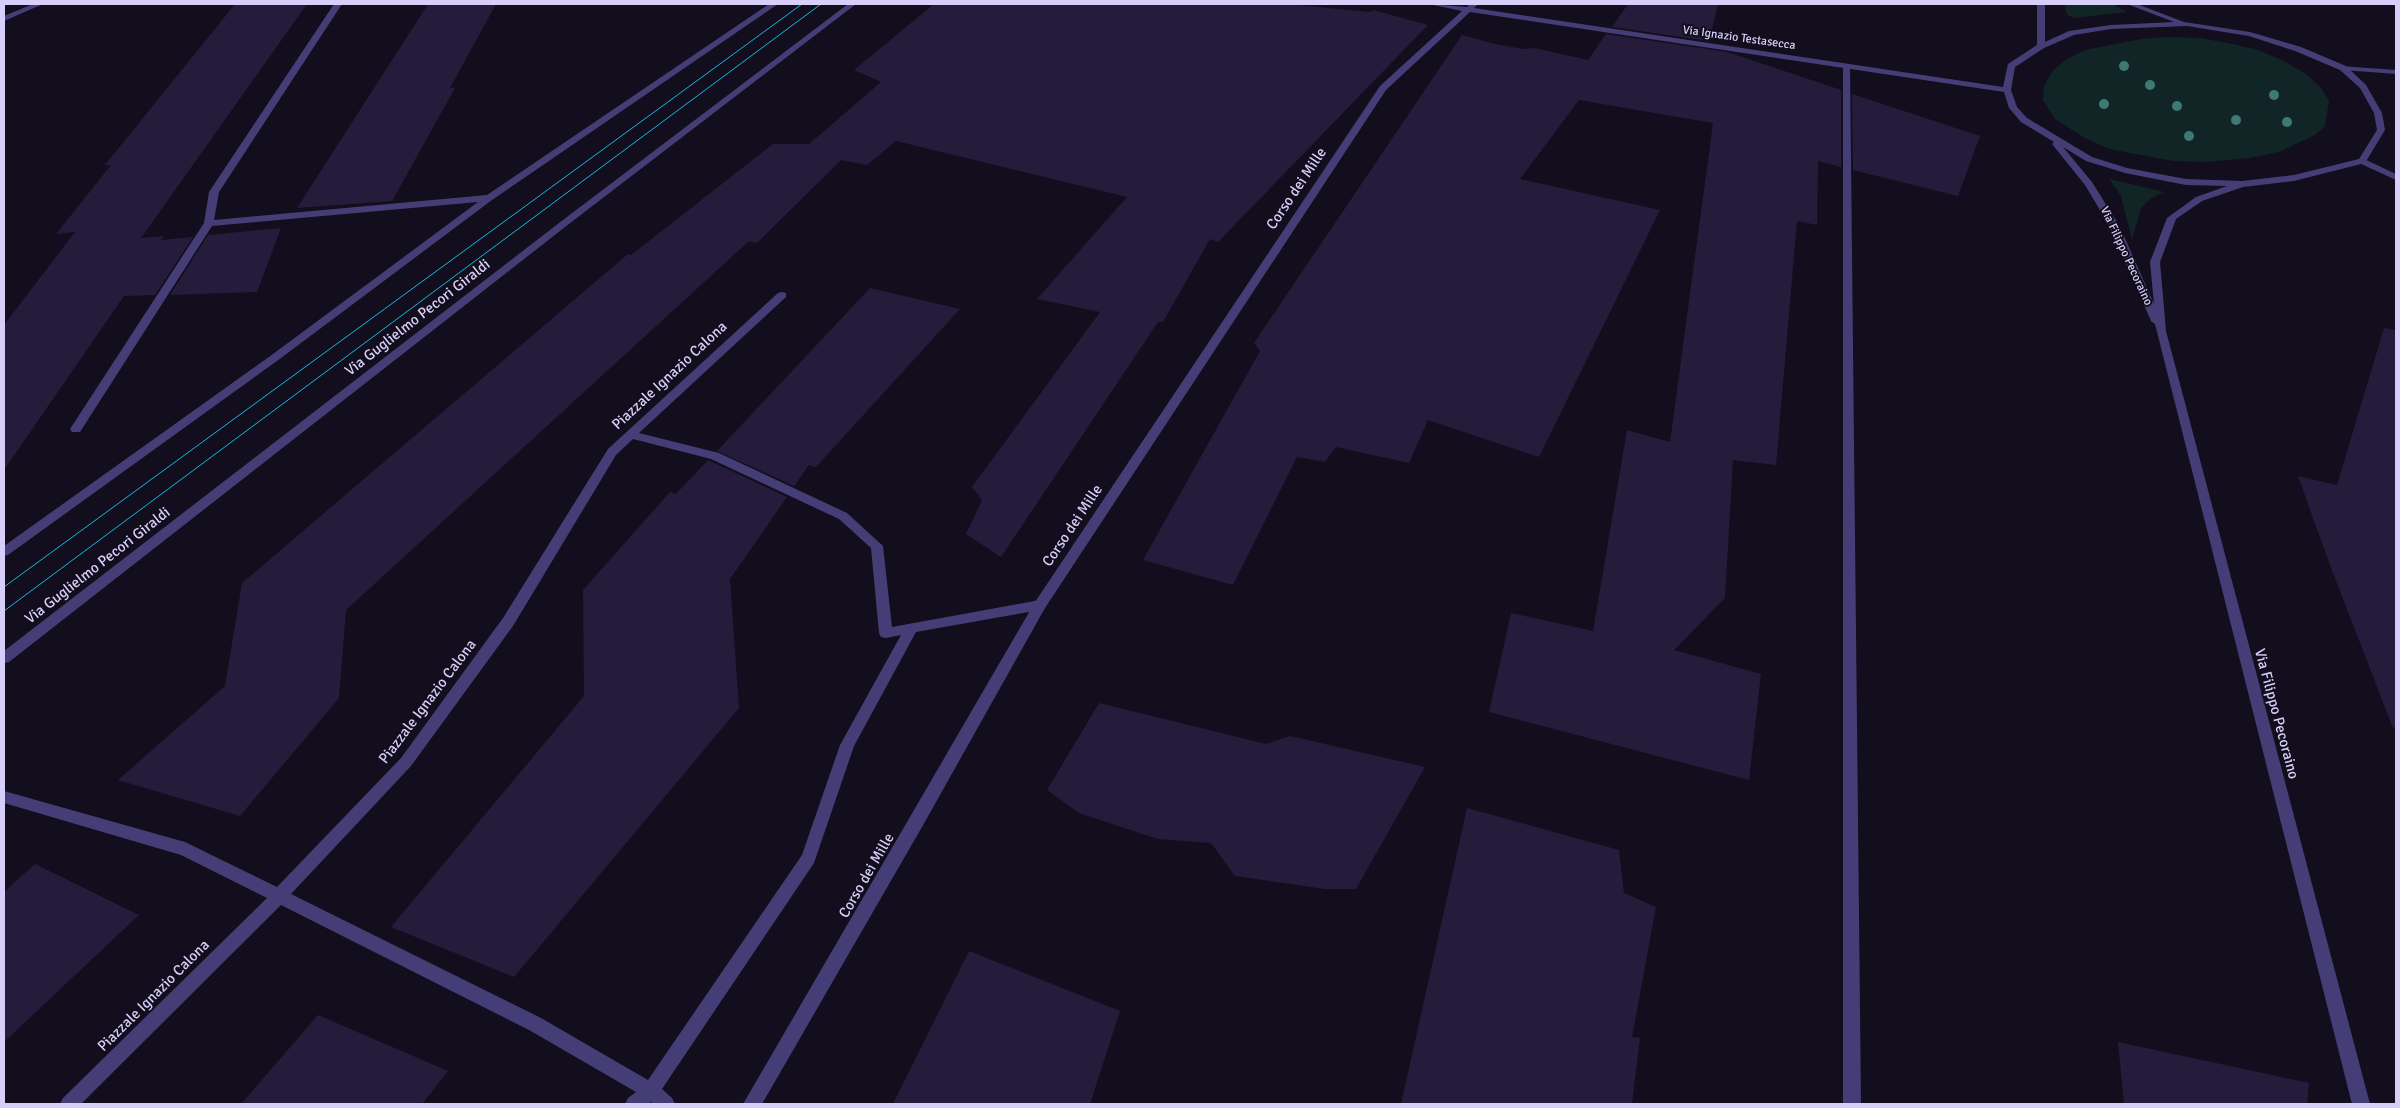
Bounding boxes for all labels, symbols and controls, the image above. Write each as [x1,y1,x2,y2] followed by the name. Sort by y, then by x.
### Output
[1682,23,1796,53] street label: Via Ignazio Testasecca
[1263,145,1331,233] street label: Corso dei Mille
[2097,204,2155,308] street label: Via Filippo Pecoraino
[342,256,494,380] street label: Via Guglielmo Pecori Giraldi
[609,318,731,434] street label: Piazzale Ignazio Calona
[1039,482,1107,570] street label: Corso dei Mille
[22,504,174,628] street label: Via Guglielmo Pecori Giraldi
[375,636,481,768] street label: Piazzale Ignazio Calona
[2250,647,2302,781] street label: Via Filippo Pecoraino
[835,830,899,922] street label: Corso dei Mille
[94,936,214,1056] street label: Piazzale Ignazio Calona

